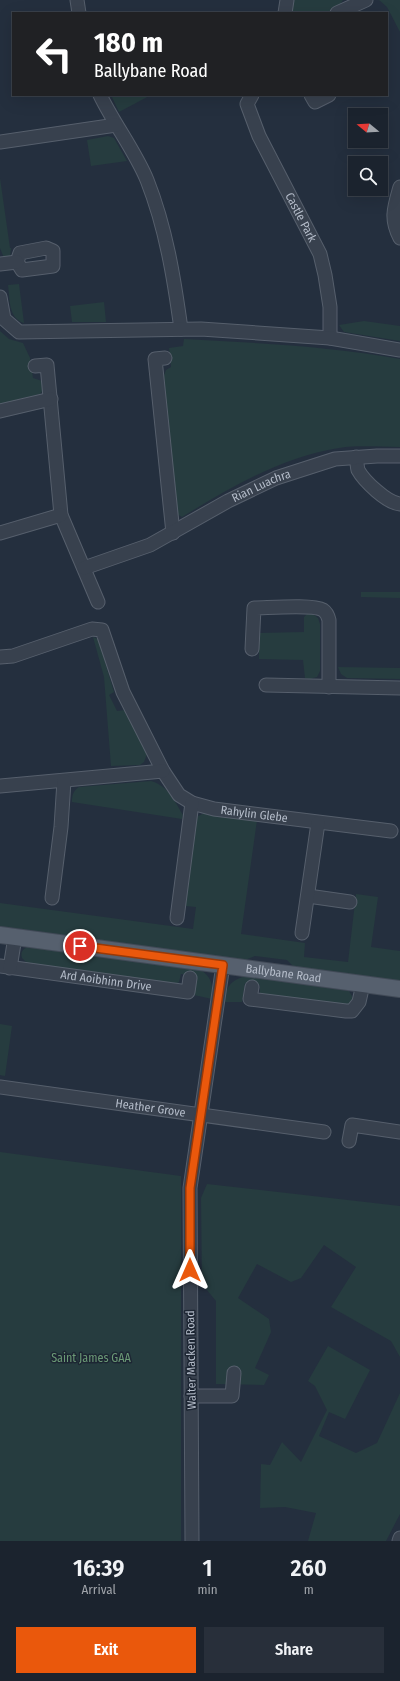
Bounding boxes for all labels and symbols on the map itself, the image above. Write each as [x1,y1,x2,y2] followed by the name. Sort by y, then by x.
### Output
[348,108,388,148] north arrow
[282,190,320,245] street label: Castle Park
[229,467,292,505] street label: Rian Luachra
[220,803,289,825] street label: Rahylin Glebe
[63,929,97,963] pin
[245,961,322,985] street label: Ballybane Road
[60,967,152,994] street label: Ard Aoibhinn Drive
[115,1096,186,1120] street label: Heather Grove
[169,1249,211,1291] position arrow
[183,1310,199,1410] street label: Walter Macken Road
[51,1351,132,1365] park label: Saint James GAA

